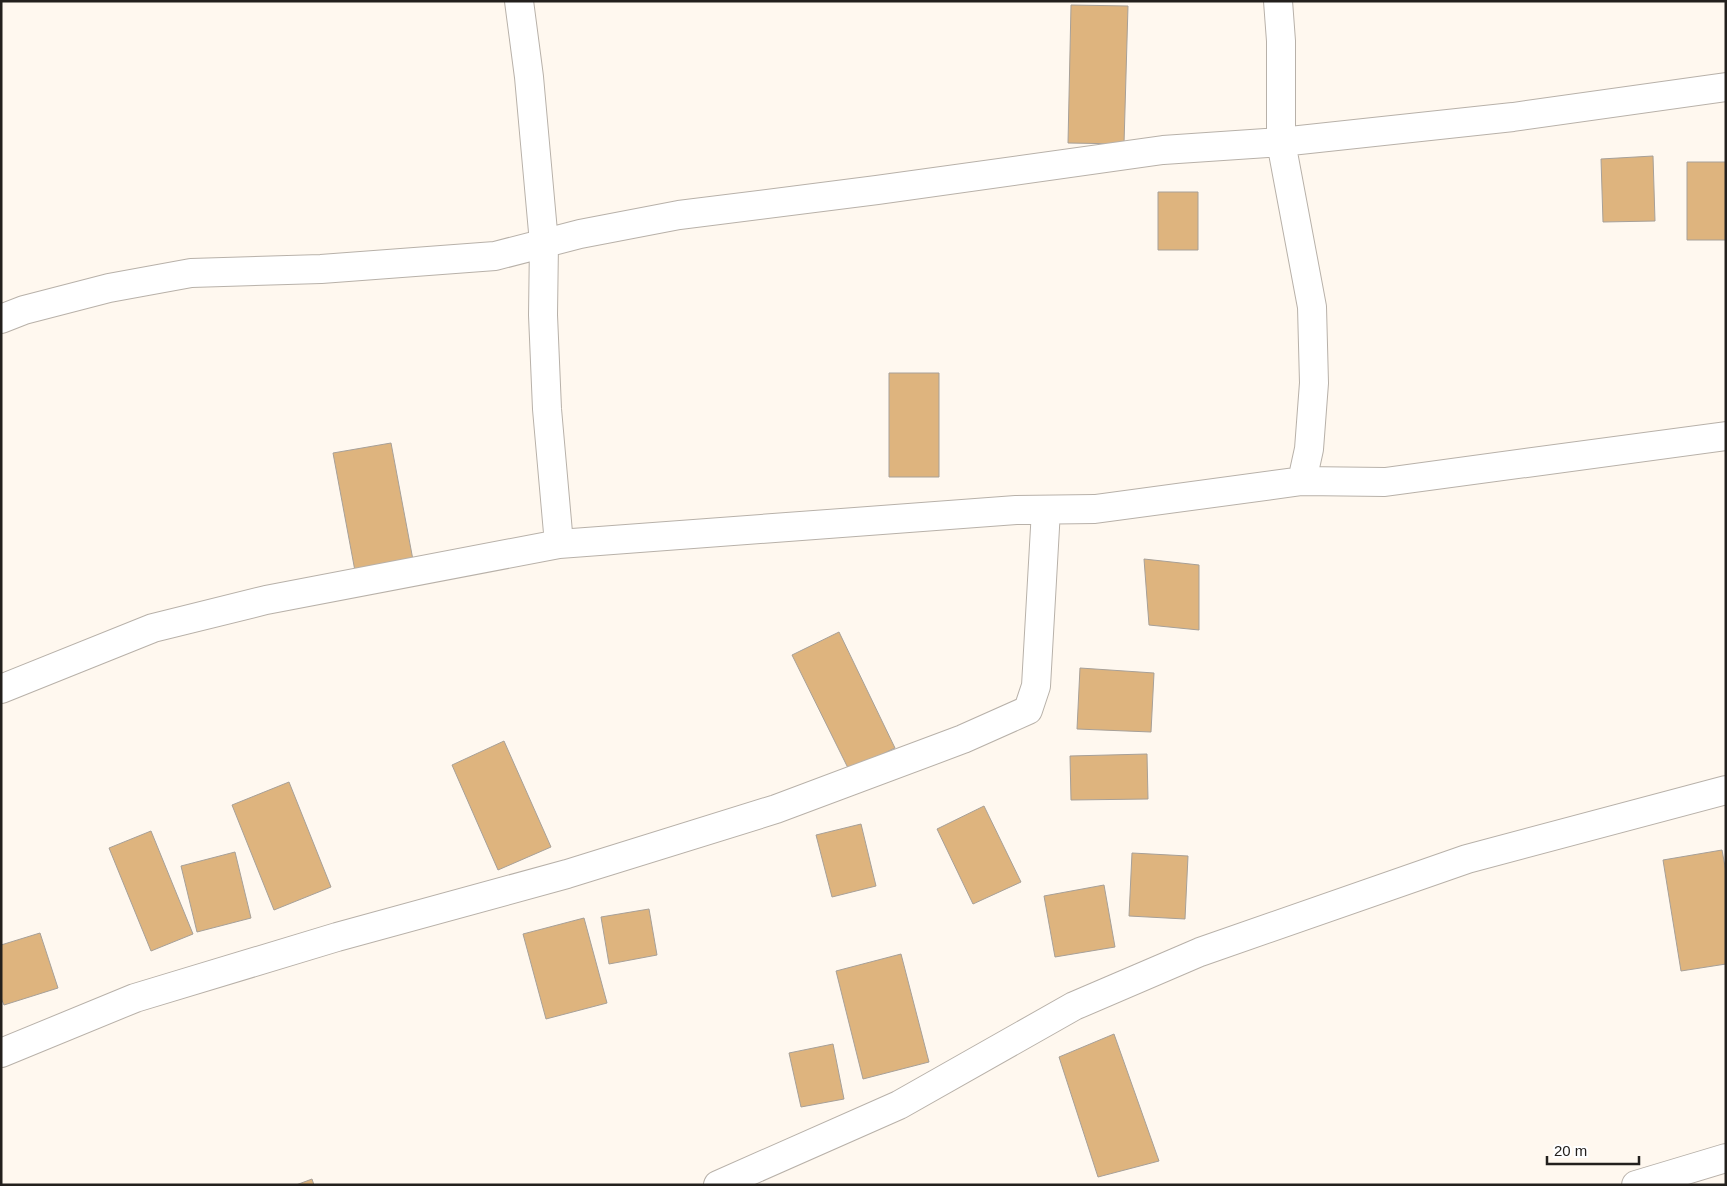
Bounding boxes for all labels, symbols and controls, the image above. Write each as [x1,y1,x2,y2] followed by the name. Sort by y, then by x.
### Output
[1547,1134,1640,1166] scale bar
[1554,1142,1587,1159] text: 20 m

